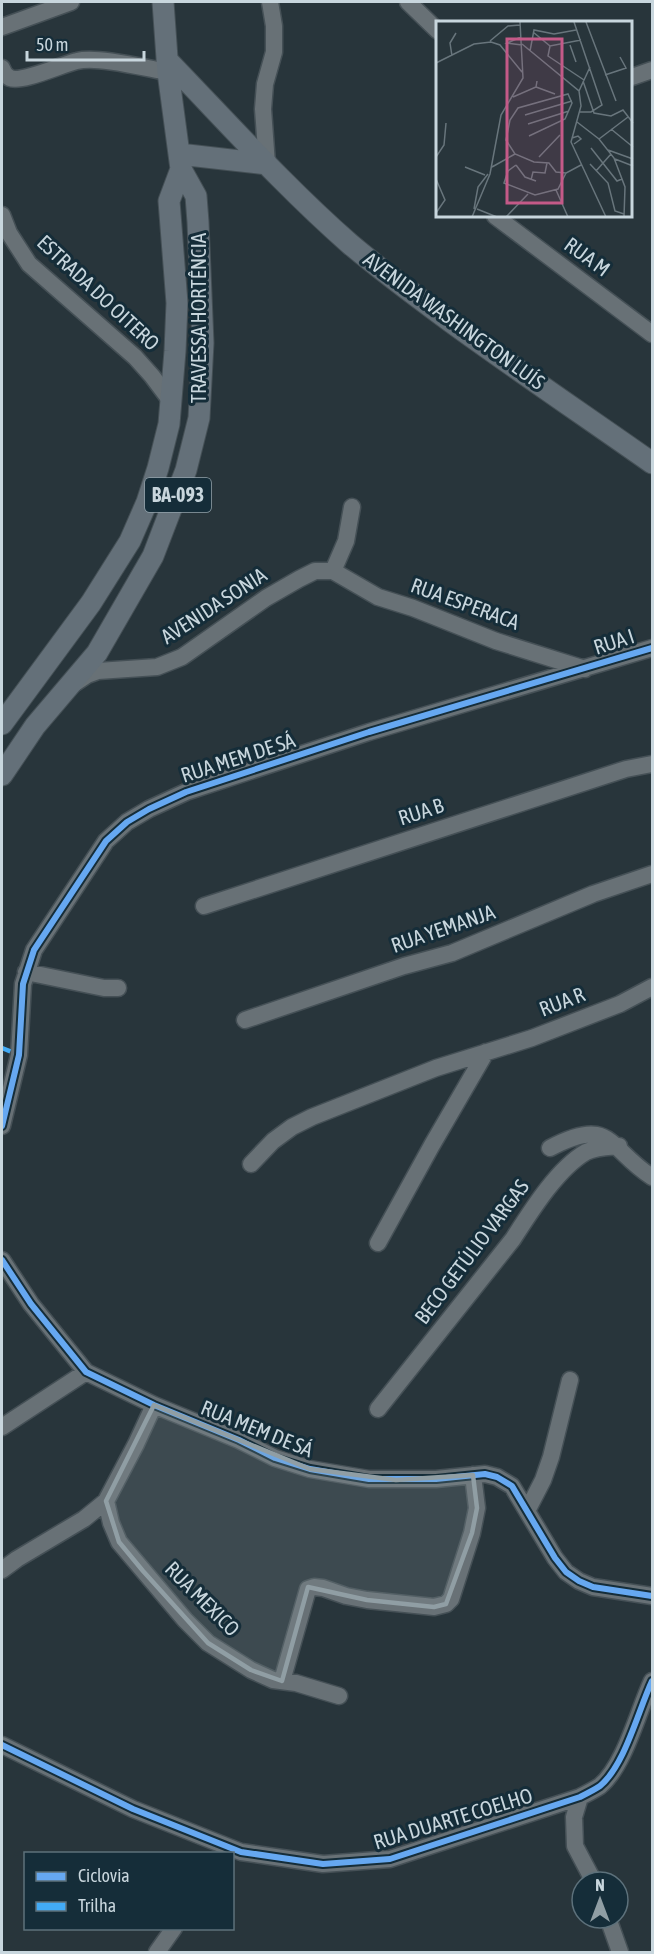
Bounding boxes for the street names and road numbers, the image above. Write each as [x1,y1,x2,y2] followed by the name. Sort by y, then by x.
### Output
[33,230,165,355] street label: ESTRADA DO OITERO
[186,232,210,403] street label: TRAVESSA HORTÊNCIA
[560,232,615,281] street label: RUA M
[359,246,550,394] street label: AVENIDA WASHINGTON LUÍS
[145,478,211,512] road number: BA-093
[156,562,271,648] street label: AVENIDA SONIA
[408,572,523,634] street label: RUA ESPERACA
[590,623,637,659] street label: RUA I
[178,727,299,787] street label: RUA MEM DE SÁ
[395,793,446,830] street label: RUA B
[388,899,498,957] street label: RUA YEMANJA
[536,981,588,1021] street label: RUA R
[409,1175,533,1328] street label: BECO GETÚLIO VARGAS
[198,1395,318,1462] street label: RUA MEM DE SÁ
[161,1556,245,1640] street label: RUA MEXICO
[370,1782,535,1854] street label: RUA DUARTE COELHO

